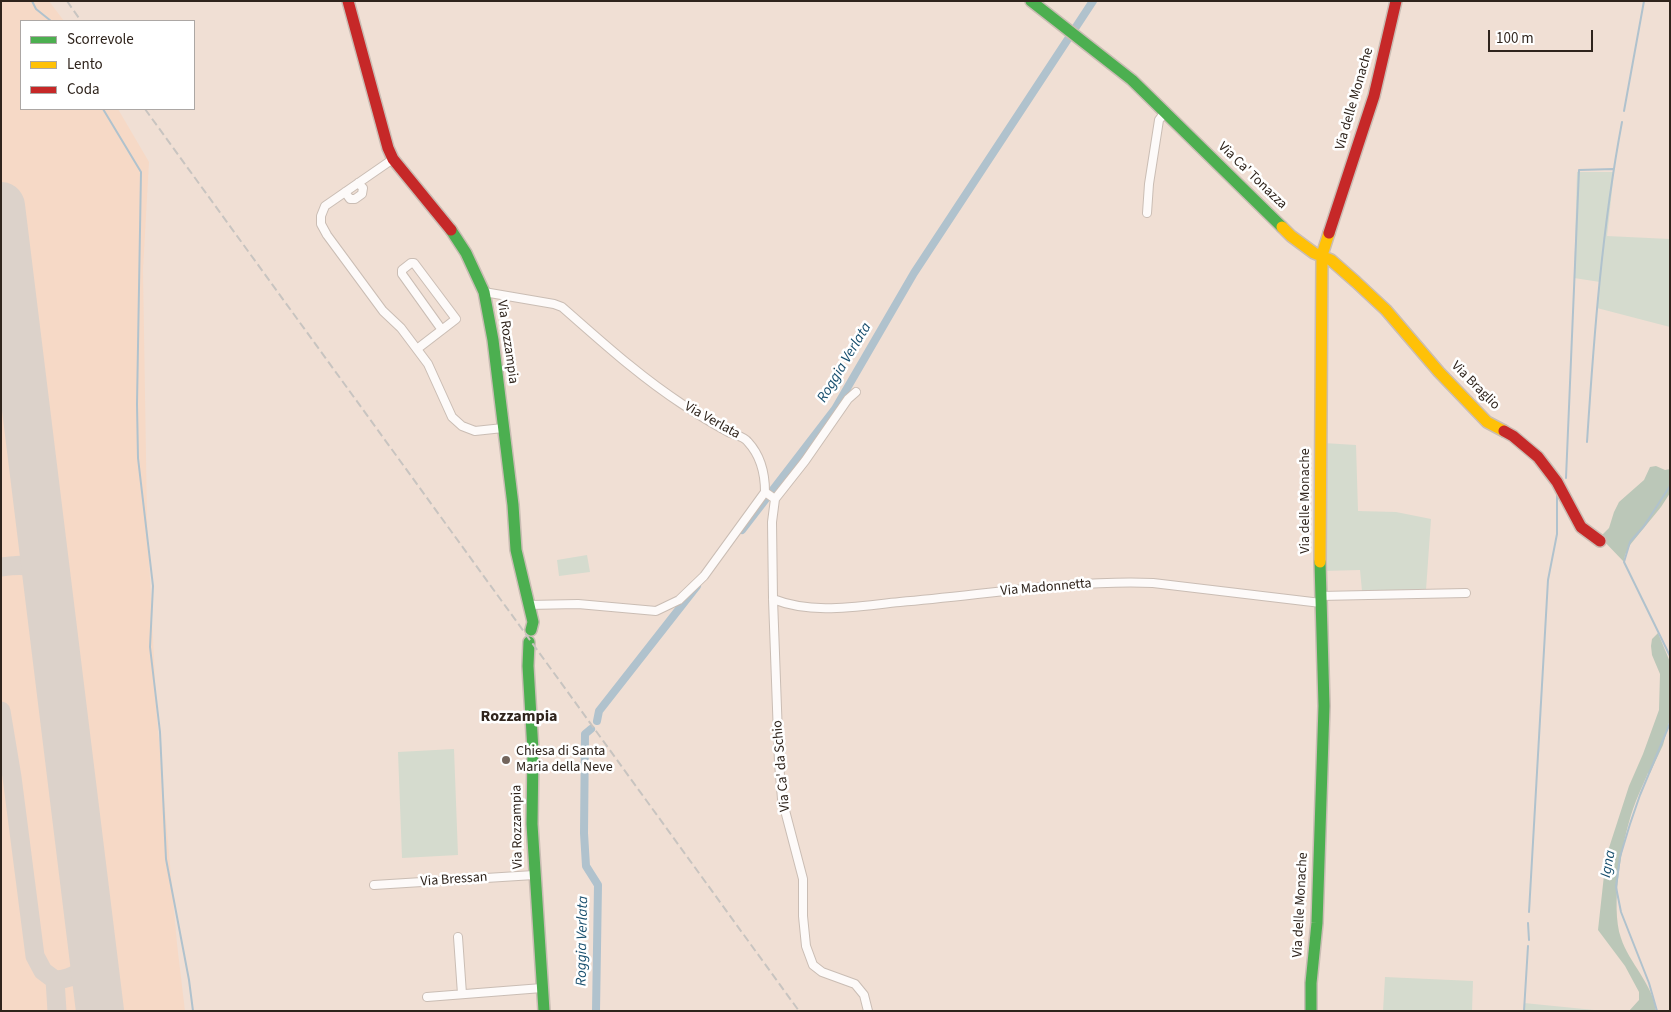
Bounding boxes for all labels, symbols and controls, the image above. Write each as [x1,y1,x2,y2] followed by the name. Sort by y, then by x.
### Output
[20,20,195,110] legend
[1491,20,1596,52] scale bar
[1496,28,1534,49] text: 100 m
[67,29,134,50] text: Scorrevole
[1332,46,1378,152] street label: Via delle Monache
[67,54,103,75] text: Lento
[67,79,100,100] text: Coda
[1214,139,1290,213] street label: Via Ca' Tonazza
[493,299,521,385] street label: Via Rozzampia
[814,320,876,406] water label: Roggia Verlata
[1447,358,1503,414] street label: Via Braglio
[681,399,743,443] street label: Via Verlata
[1298,448,1314,554] street label: Via delle Monache
[1000,576,1092,600] street label: Via Madonnetta
[481,707,557,727] district label: Rozzampia
[770,719,794,813] street label: Via Ca' da Schio
[516,744,613,776] place label: Chiesa di Santa Maria della Neve
[500,754,512,766] marker: Chiesa di Santa Maria della Neve
[509,785,527,869] street label: Via Rozzampia
[1598,849,1620,879] water label: Igna
[1290,852,1312,958] street label: Via delle Monache
[420,869,488,891] street label: Via Bressan
[573,896,593,986] water label: Roggia Verlata

